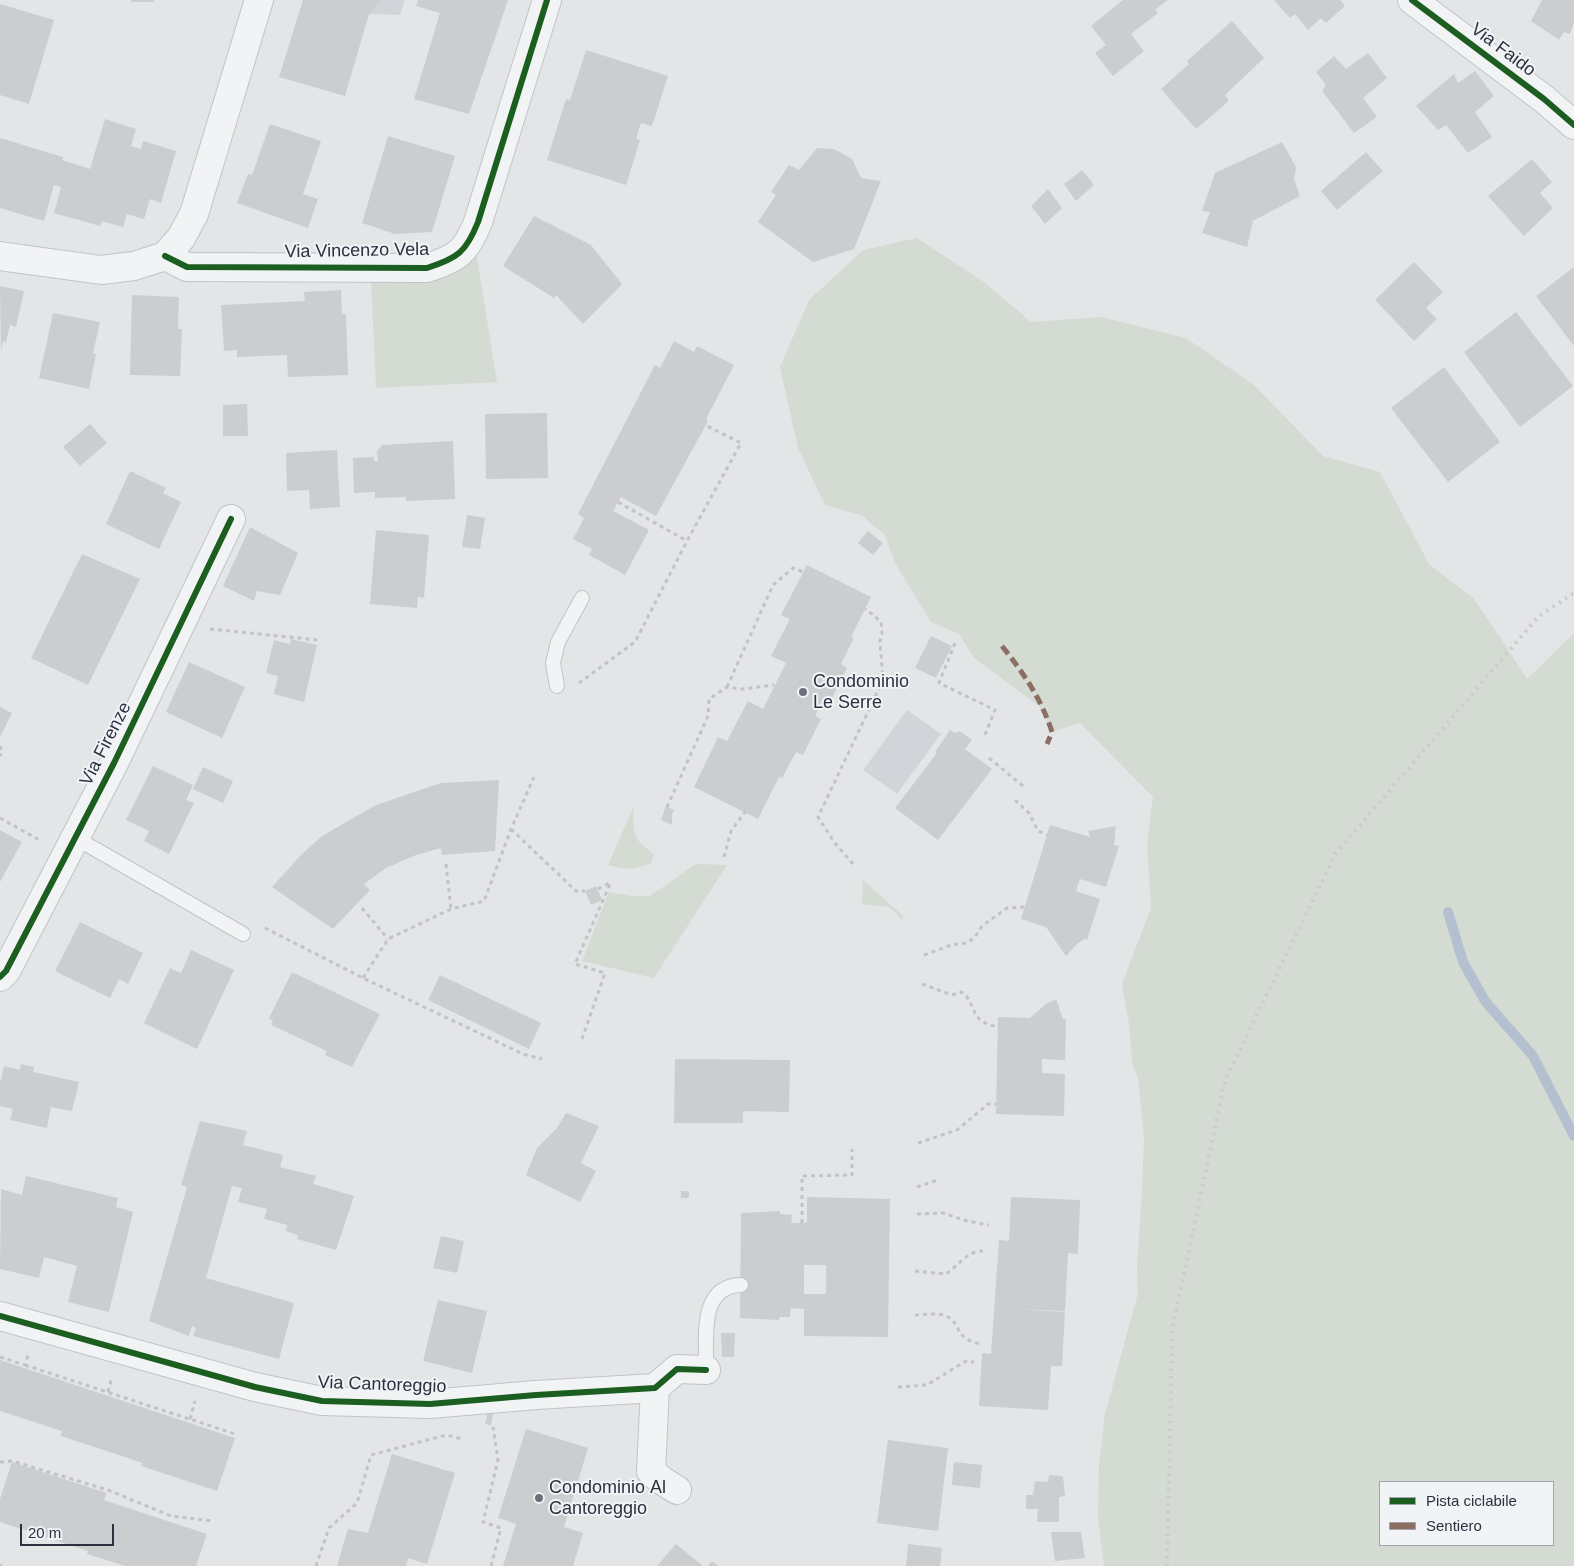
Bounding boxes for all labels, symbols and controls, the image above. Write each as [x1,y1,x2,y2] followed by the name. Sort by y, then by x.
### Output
[1466,19,1540,81] street label: Via Faido
[285,239,429,263] street label: Via Vincenzo Vela
[813,671,909,714] place label: Condominio Le Serre
[797,686,809,698] marker: Condominio Le Serre
[76,699,136,789] street label: Via Firenze
[317,1372,447,1398] street label: Via Cantoreggio
[549,1477,666,1520] place label: Condominio Al Cantoreggio
[1379,1481,1554,1546] legend
[533,1492,545,1504] marker: Condominio Al Cantoreggio
[1426,1492,1517,1509] text: Pista ciclabile
[22,1514,116,1546] scale bar
[1426,1517,1482,1534] text: Sentiero
[28,1524,61,1541] text: 20 m

